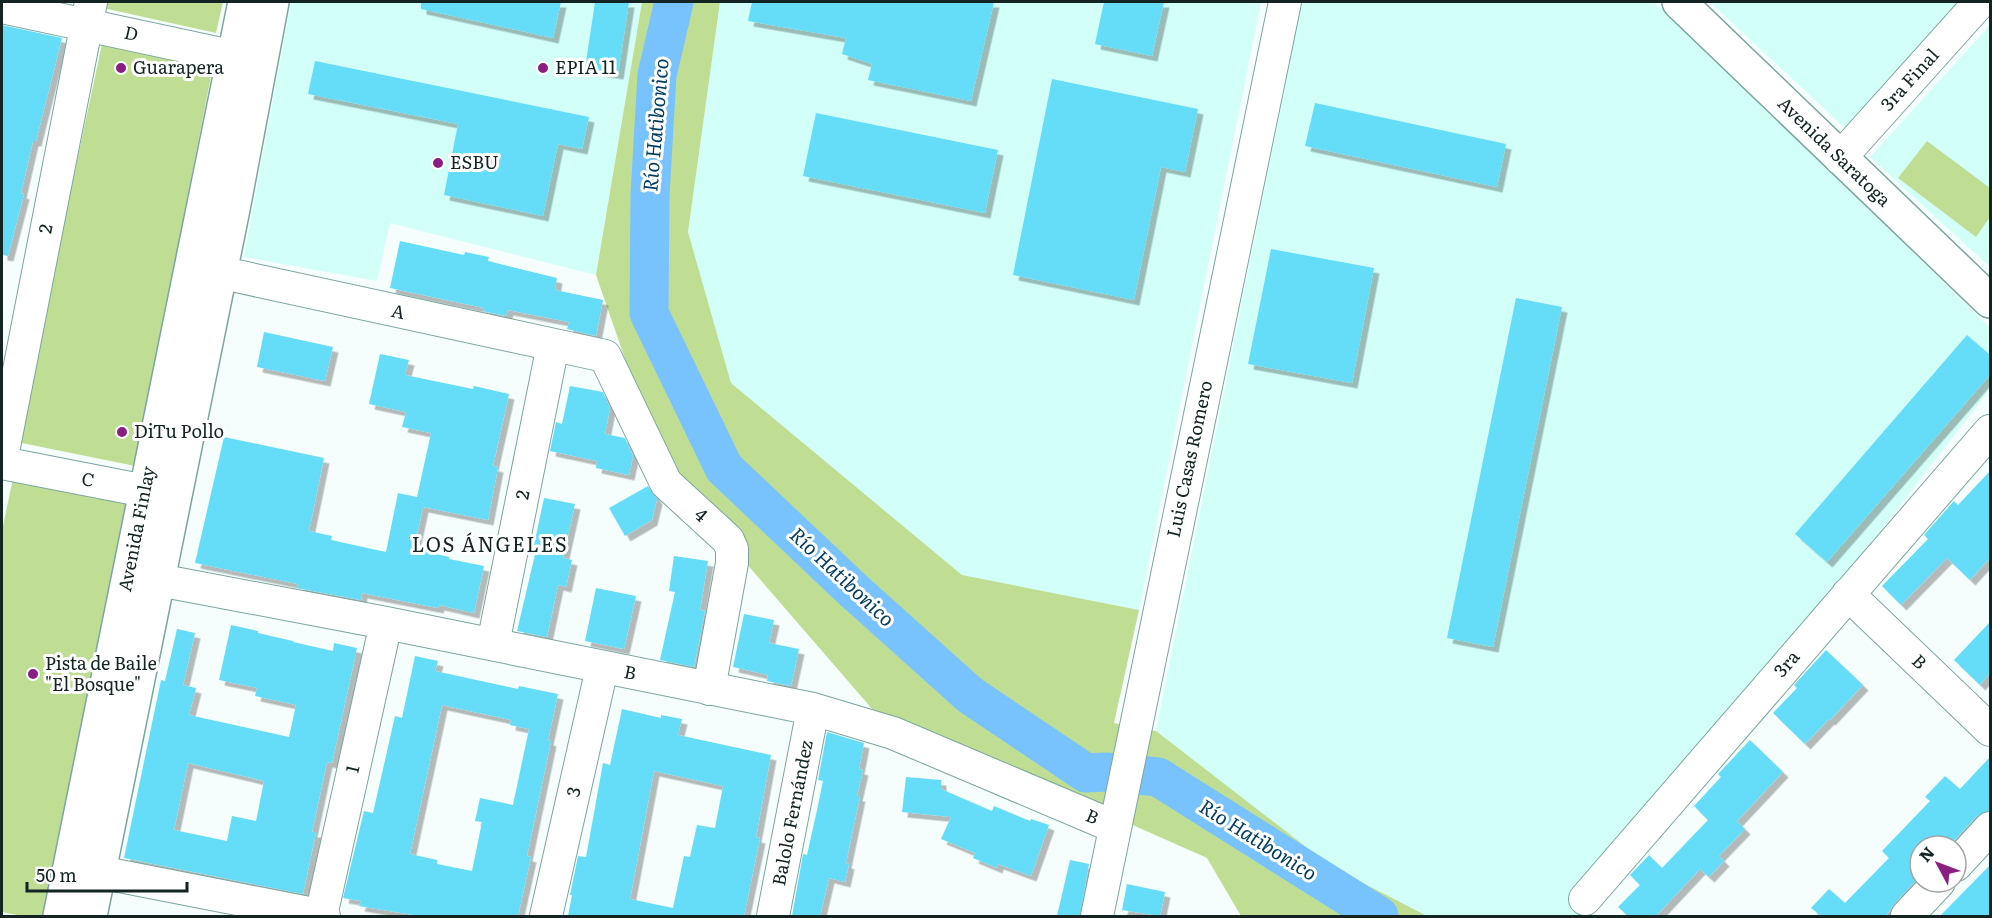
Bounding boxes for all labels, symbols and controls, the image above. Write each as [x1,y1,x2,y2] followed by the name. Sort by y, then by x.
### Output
[122,18,141,47] street label: D
[1873,42,1944,116] street label: 3ra Final
[133,53,224,80] place label: Guarapera
[555,53,616,80] place label: EPIA 11
[633,57,675,193] water label: Río Hatibonico
[114,61,128,75] marker: Guarapera
[536,61,550,75] marker: EPIA 11
[1772,90,1898,212] street label: Avenida Saratoga
[450,148,499,175] place label: ESBU
[431,156,445,170] marker: ESBU
[30,222,59,236] street label: 2
[389,296,408,325] street label: A
[1159,378,1218,540] street label: Luis Casas Romero
[134,417,224,444] place label: DiTu Pollo
[115,425,129,439] marker: DiTu Pollo
[110,463,161,594] street label: Avenida Finlay
[79,464,97,493] street label: C
[507,488,536,502] street label: 2
[689,501,715,527] street label: 4
[784,519,903,632] water label: Río Hatibonico
[412,528,568,558] district label: LOS ÁNGELES
[1766,643,1805,682] street label: 3ra
[1906,647,1934,675] street label: B
[45,649,157,697] place label: Pista de Baile "El Bosque"
[622,657,639,686] street label: B
[26,667,40,681] marker: Pista de Baile "El Bosque"
[764,737,819,888] street label: Balolo Fernández
[338,762,366,775] street label: 1
[558,784,587,799] street label: 3
[1194,790,1324,886] water label: Río Hatibonico
[1082,801,1103,830] street label: B
[1908,834,1968,894] north arrow
[1912,841,1939,866] text: N
[27,855,188,893] scale bar
[36,861,77,888] text: 50 m

